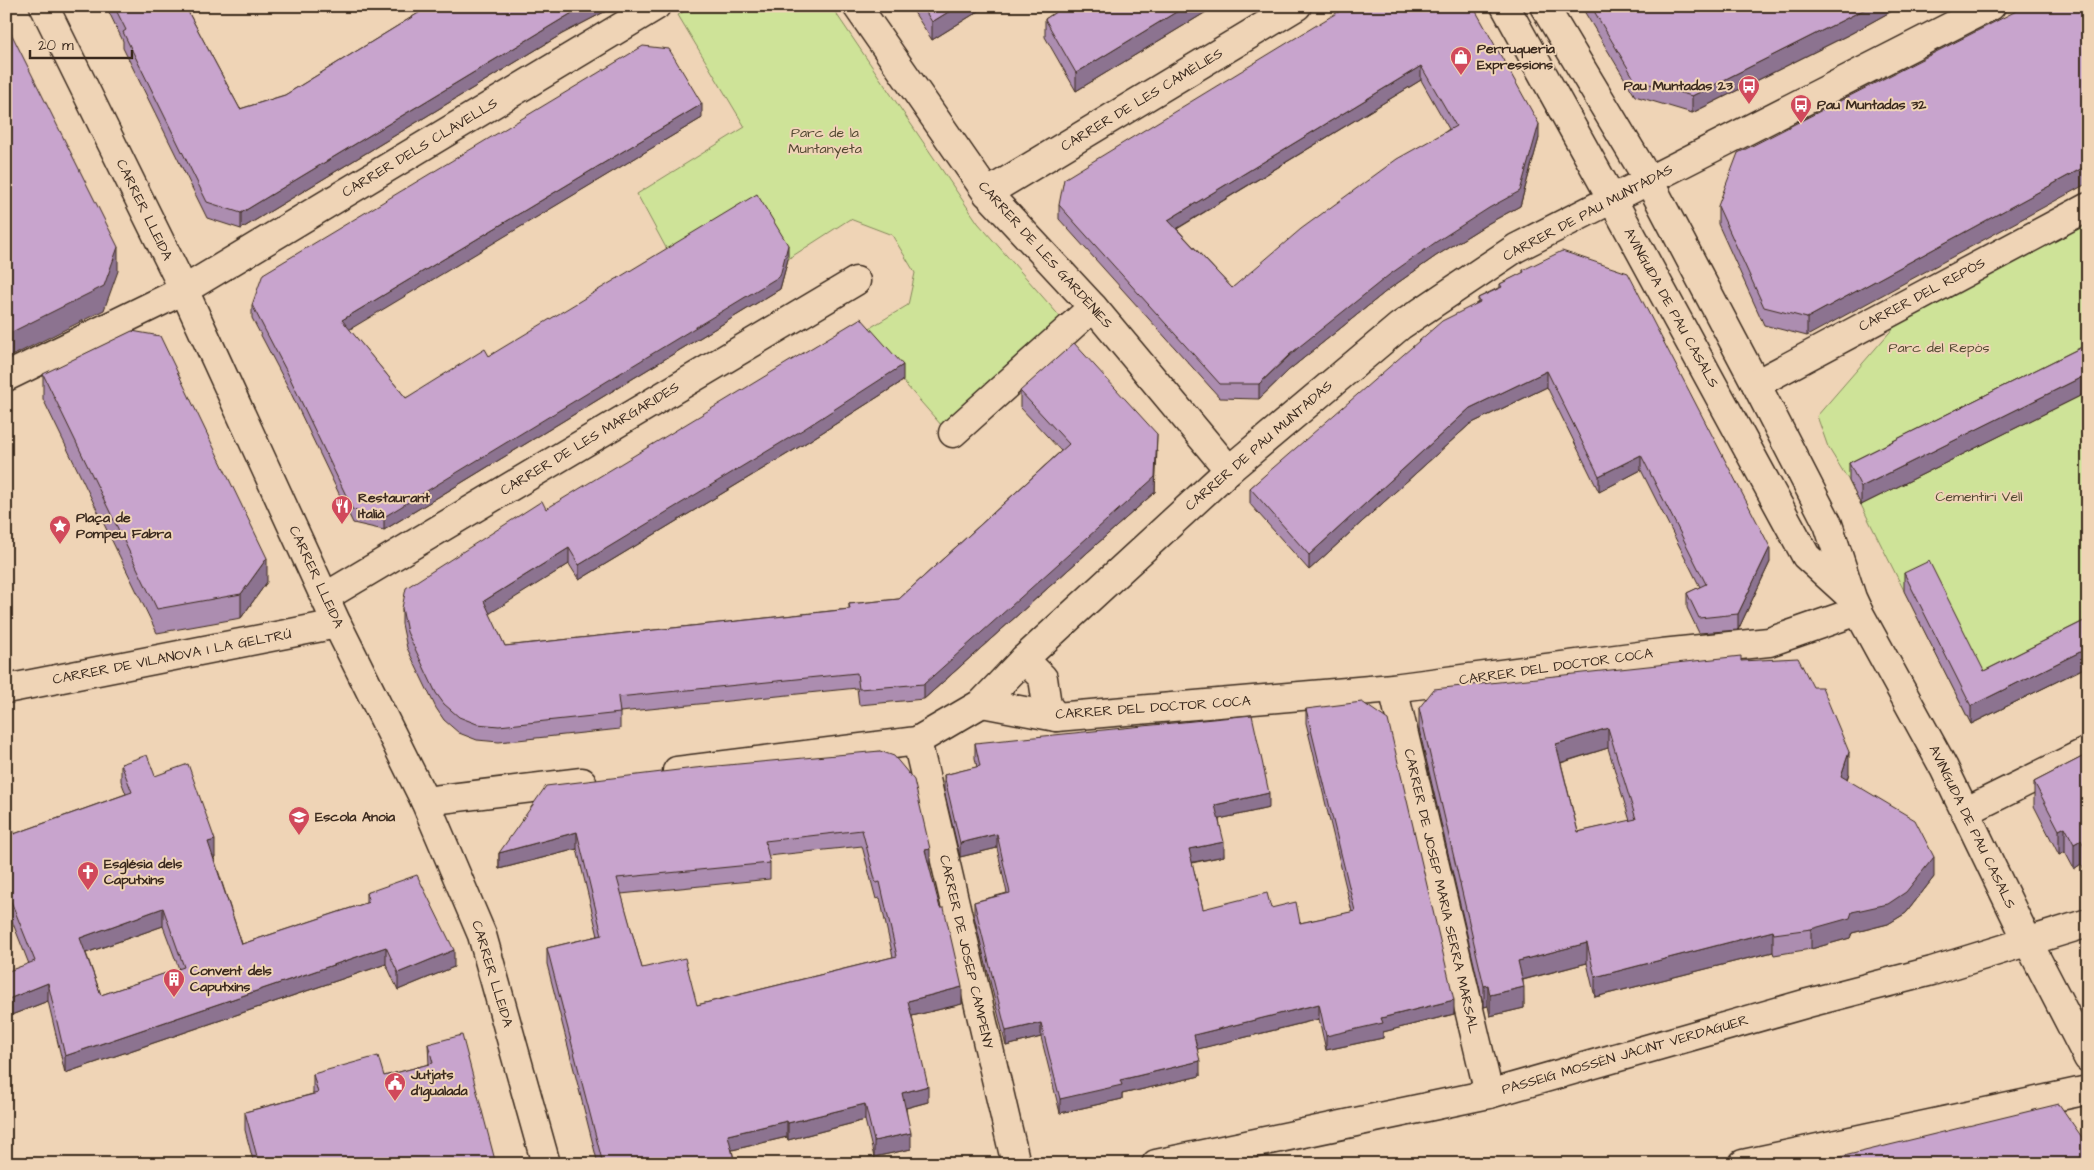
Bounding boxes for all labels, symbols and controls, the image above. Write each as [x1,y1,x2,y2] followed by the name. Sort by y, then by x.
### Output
[30,28,132,60] scale bar
[38,35,74,56] text: 20 m
[1477,39,1556,75] place label: Perruqueria Expressions
[1057,44,1227,156] street label: CARRER DE LES CAMÈLIES
[1449,45,1473,76] shop icon: Perruqueria Expressions
[1737,74,1761,105] bus stop icon: Pau Muntadas 23
[1624,76,1734,96] place label: Pau Muntadas 23
[338,93,502,203] street label: CARRER DELS CLAVELLS
[1789,93,1813,124] bus stop icon: Pau Muntadas 32
[1817,95,1927,115] place label: Pau Muntadas 32
[788,123,862,159] park label: Parc de la Muntanyeta
[111,156,177,264] street label: CARRER LLEIDA
[1499,160,1677,266] street label: CARRER DE PAU MUNTADAS
[973,177,1117,333] street label: CARRER DE LES GARDÈNIES
[1619,225,1723,391] street label: AVINGUDA DE PAU CASALS
[1855,253,1989,337] street label: CARRER DEL REPÒS
[1888,338,1990,358] park label: Parc del Repòs
[1181,376,1337,516] street label: CARRER DE PAU MUNTADAS
[497,377,683,501] street label: CARRER DE LES MARGARIDES
[1936,487,2022,507] park label: Cementiri Vell
[358,488,430,524] place label: Restaurant Italià
[330,494,354,525] restaurant icon: Restaurant Italià
[76,508,172,544] place label: Plaça de Pompeu Fabra
[48,514,72,545] place icon: Plaça de Pompeu Fabra
[284,523,348,631] street label: CARRER LLEIDA
[51,624,293,690] street label: CARRER DE VILANOVA I LA GELTRÚ
[1458,643,1654,691] street label: CARRER DEL DOCTOR COCA
[1055,691,1251,725] street label: CARRER DEL DOCTOR COCA
[1924,742,2020,912] street label: AVINGUDA DE PAU CASALS
[1398,747,1484,1036] street label: CARRER DE JOSEP MARIA SERRA MARSAL
[287,805,311,836] school or university icon: Escola Anoia
[315,807,396,827] place label: Escola Anoia
[934,853,998,1051] street label: CARRER DE JOSEP CAMPENY
[104,854,182,890] place label: Església dels Caputxins
[76,860,100,891] church icon: Església dels Caputxins
[466,918,518,1030] street label: CARRER LLEIDA
[190,961,272,997] place label: Convent dels Caputxins
[162,967,186,998] building icon: Convent dels Caputxins
[1499,1010,1751,1100] street label: PASSEIG MOSSÈN JACINT VERDAGUER
[410,1065,469,1102] place label: Jutjats d'Igualada
[383,1071,407,1102] public building icon: Jutjats d'Igualada

